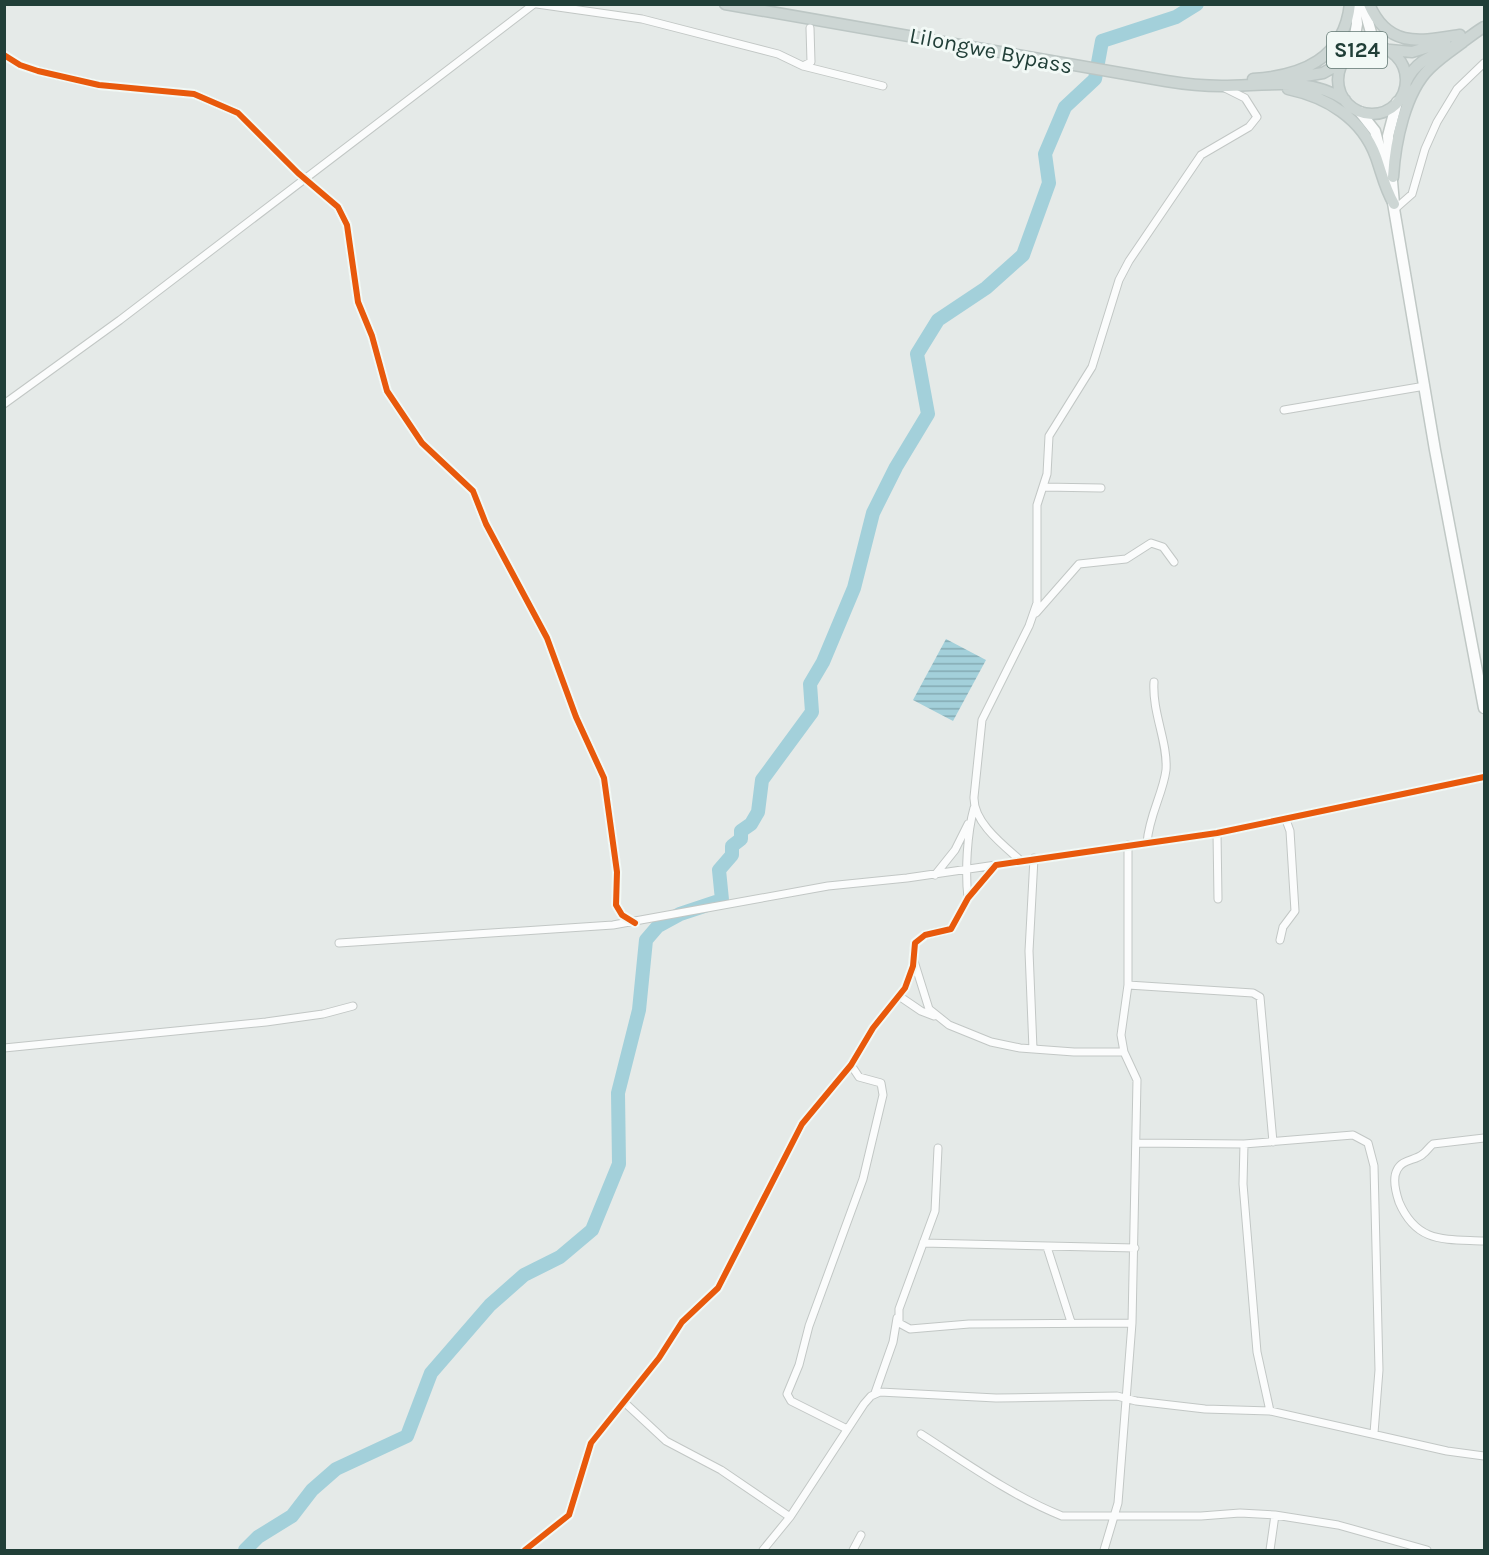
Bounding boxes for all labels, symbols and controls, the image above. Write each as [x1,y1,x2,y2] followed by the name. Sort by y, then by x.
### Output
[907,22,1075,80] street label: Lilongwe Bypass
[1327,32,1387,68] road number: S124

